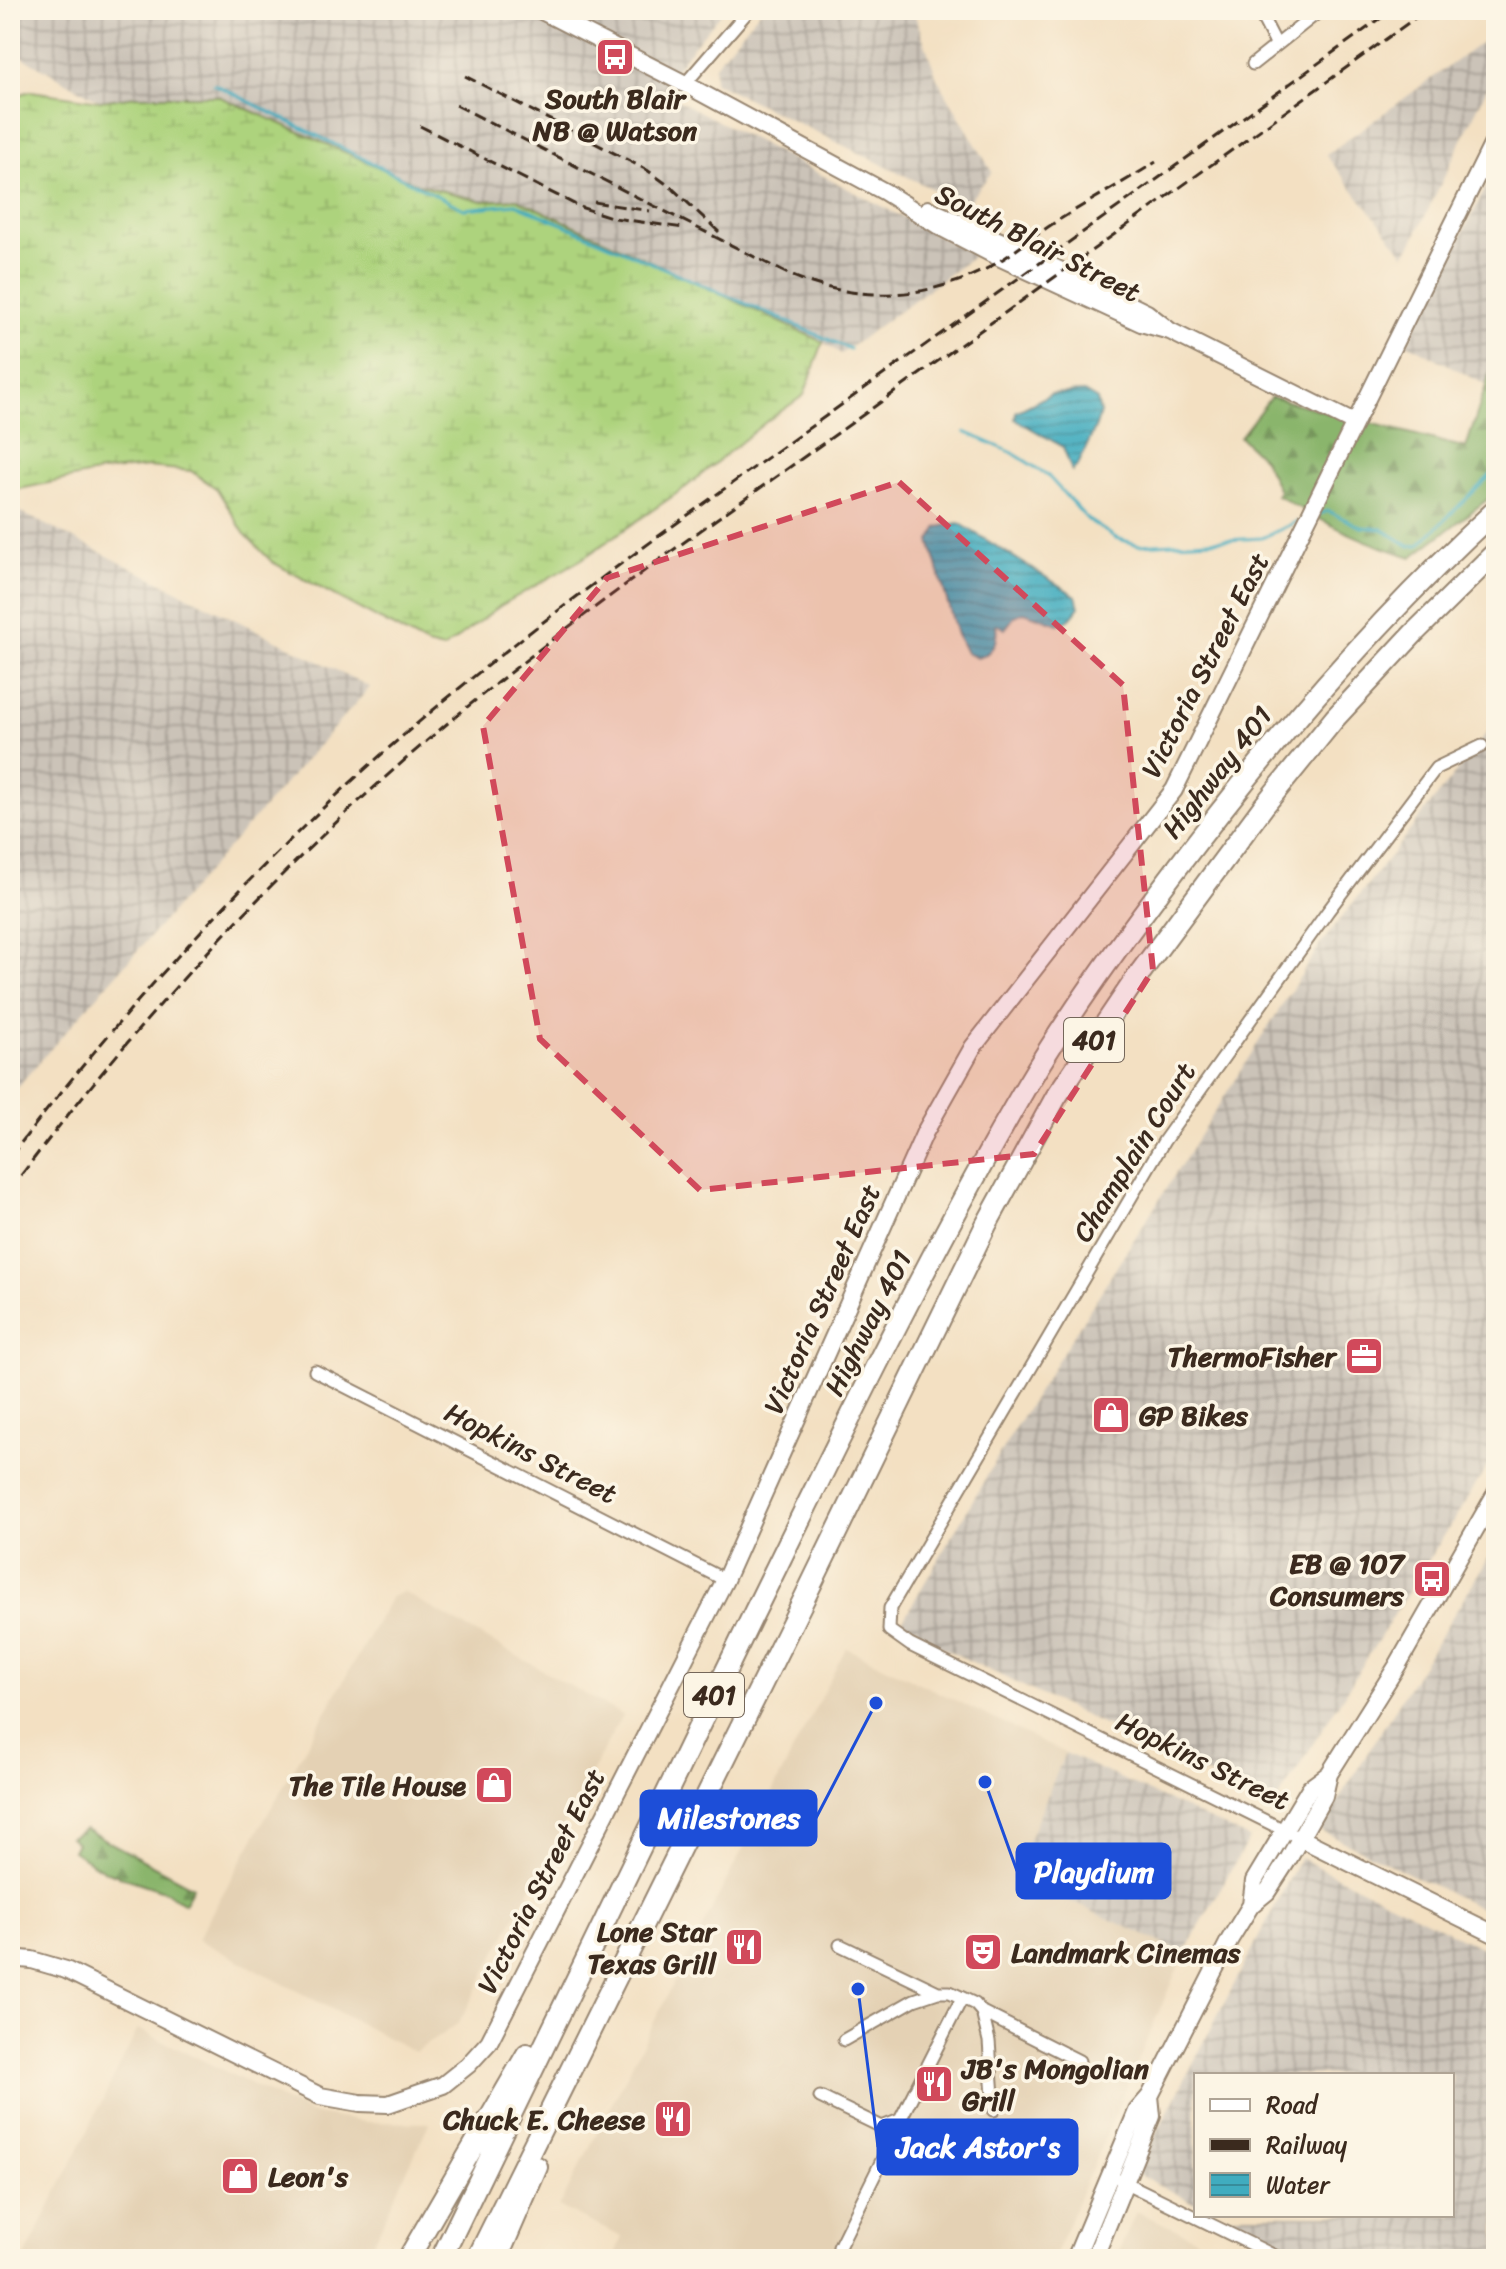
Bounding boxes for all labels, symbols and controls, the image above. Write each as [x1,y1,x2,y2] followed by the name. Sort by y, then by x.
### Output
[594,36,636,78] bus stop icon: South Blair NB @ Watson
[532,74,698,155] place label: South Blair NB @ Watson
[926,170,1150,316] street label: South Blair Street
[1127,543,1283,787] street label: Victoria Street East
[1149,694,1285,850] street label: Highway 401
[1064,1018,1124,1062] road number: 401
[1059,1052,1209,1252] street label: Champlain Court
[749,1176,895,1422] street label: Victoria Street East
[810,1241,926,1405] street label: Highway 401
[1168,1332,1339,1381] place label: ThermoFisher
[1343,1335,1385,1377] office icon: ThermoFisher
[436,1388,626,1518] street label: Hopkins Street
[1139,1391,1249,1440] place label: GP Bikes
[1090,1394,1132,1436] shop icon: GP Bikes
[1269,1539,1406,1620] place label: EB @ 107 Consumers
[1411,1558,1453,1600] bus stop icon: EB @ 107 Consumers
[684,1673,744,1717] road number: 401
[1107,1698,1299,1824] street label: Hopkins Street
[463,1759,619,2003] street label: Victoria Street East
[289,1761,467,1810] place label: The Tile House
[473,1764,515,1806] shop icon: The Tile House
[641,1791,816,1845] callout: Milestones
[657,1791,802,1845] text: Milestones
[1017,1844,1170,1898] callout: Playdium
[1034,1845,1154,1899] text: Playdium
[587,1907,719,1988] place label: Lone Star Texas Grill
[723,1926,765,1968] restaurant icon: Lone Star Texas Grill
[1011,1928,1241,1977] place label: Landmark Cinemas
[962,1931,1004,1973] theatre icon: Landmark Cinemas
[960,2044,1150,2125] place label: JB's Mongolian Grill
[913,2063,955,2105] restaurant icon: JB's Mongolian Grill
[1194,2073,1454,2217] legend
[1266,2084,1320,2126] text: Road
[442,2095,645,2144] place label: Chuck E. Cheese
[652,2098,694,2140] restaurant icon: Chuck E. Cheese
[878,2120,1077,2174] callout: Jack Astor's
[894,2120,1061,2174] text: Jack Astor's
[1266,2124,1348,2166] text: Railway
[268,2152,349,2201] place label: Leon's
[219,2155,261,2197] shop icon: Leon's
[1266,2164,1331,2206] text: Water

